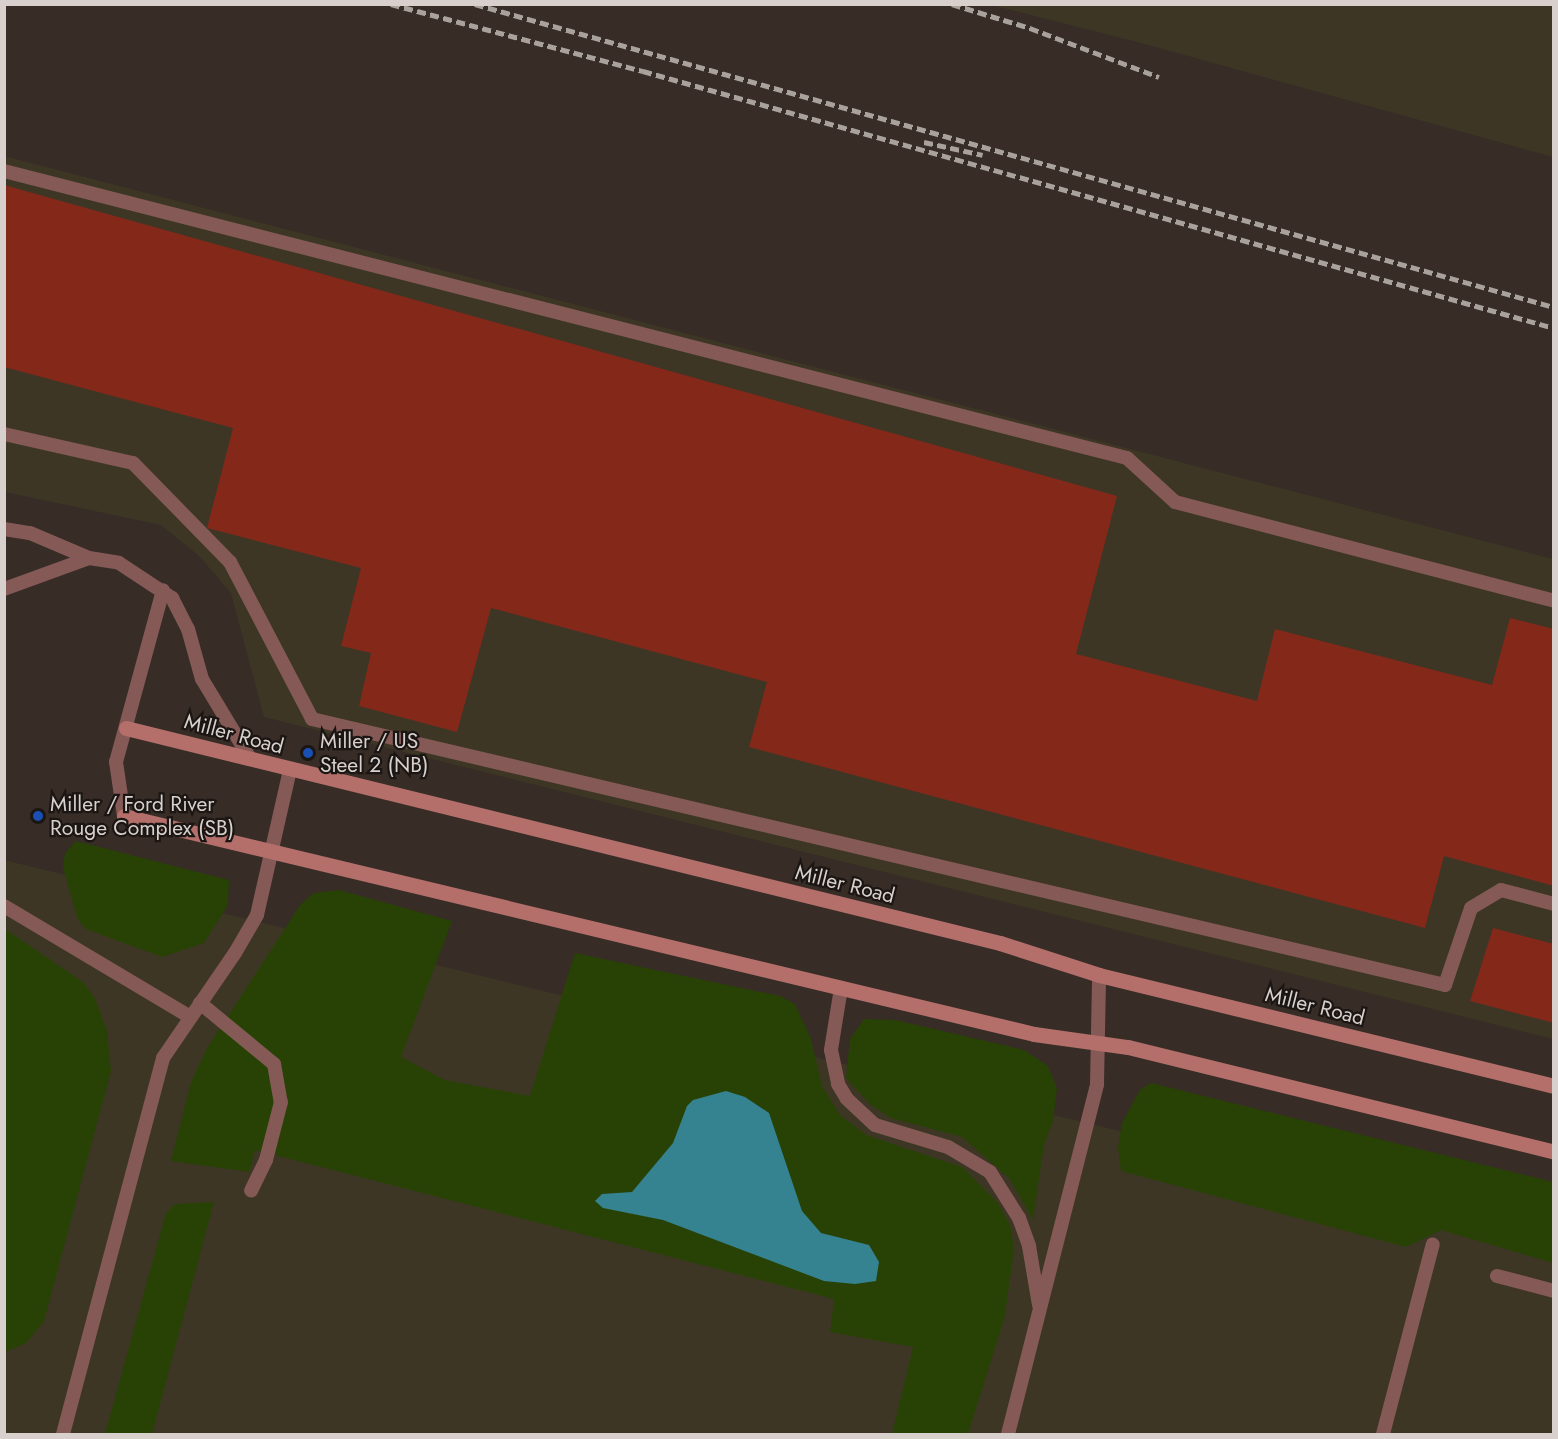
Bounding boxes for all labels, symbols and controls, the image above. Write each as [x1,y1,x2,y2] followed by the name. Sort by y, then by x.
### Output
[182,709,286,759] street label: Miller Road
[320,728,429,778] place label: Miller / US Steel 2 (NB)
[301,746,315,760] marker: Miller / US Steel 2 (NB)
[50,791,234,841] place label: Miller / Ford River Rouge Complex (SB)
[31,809,45,823] marker: Miller / Ford River Rouge Complex (SB)
[793,859,897,909] street label: Miller Road
[1263,981,1367,1031] street label: Miller Road

